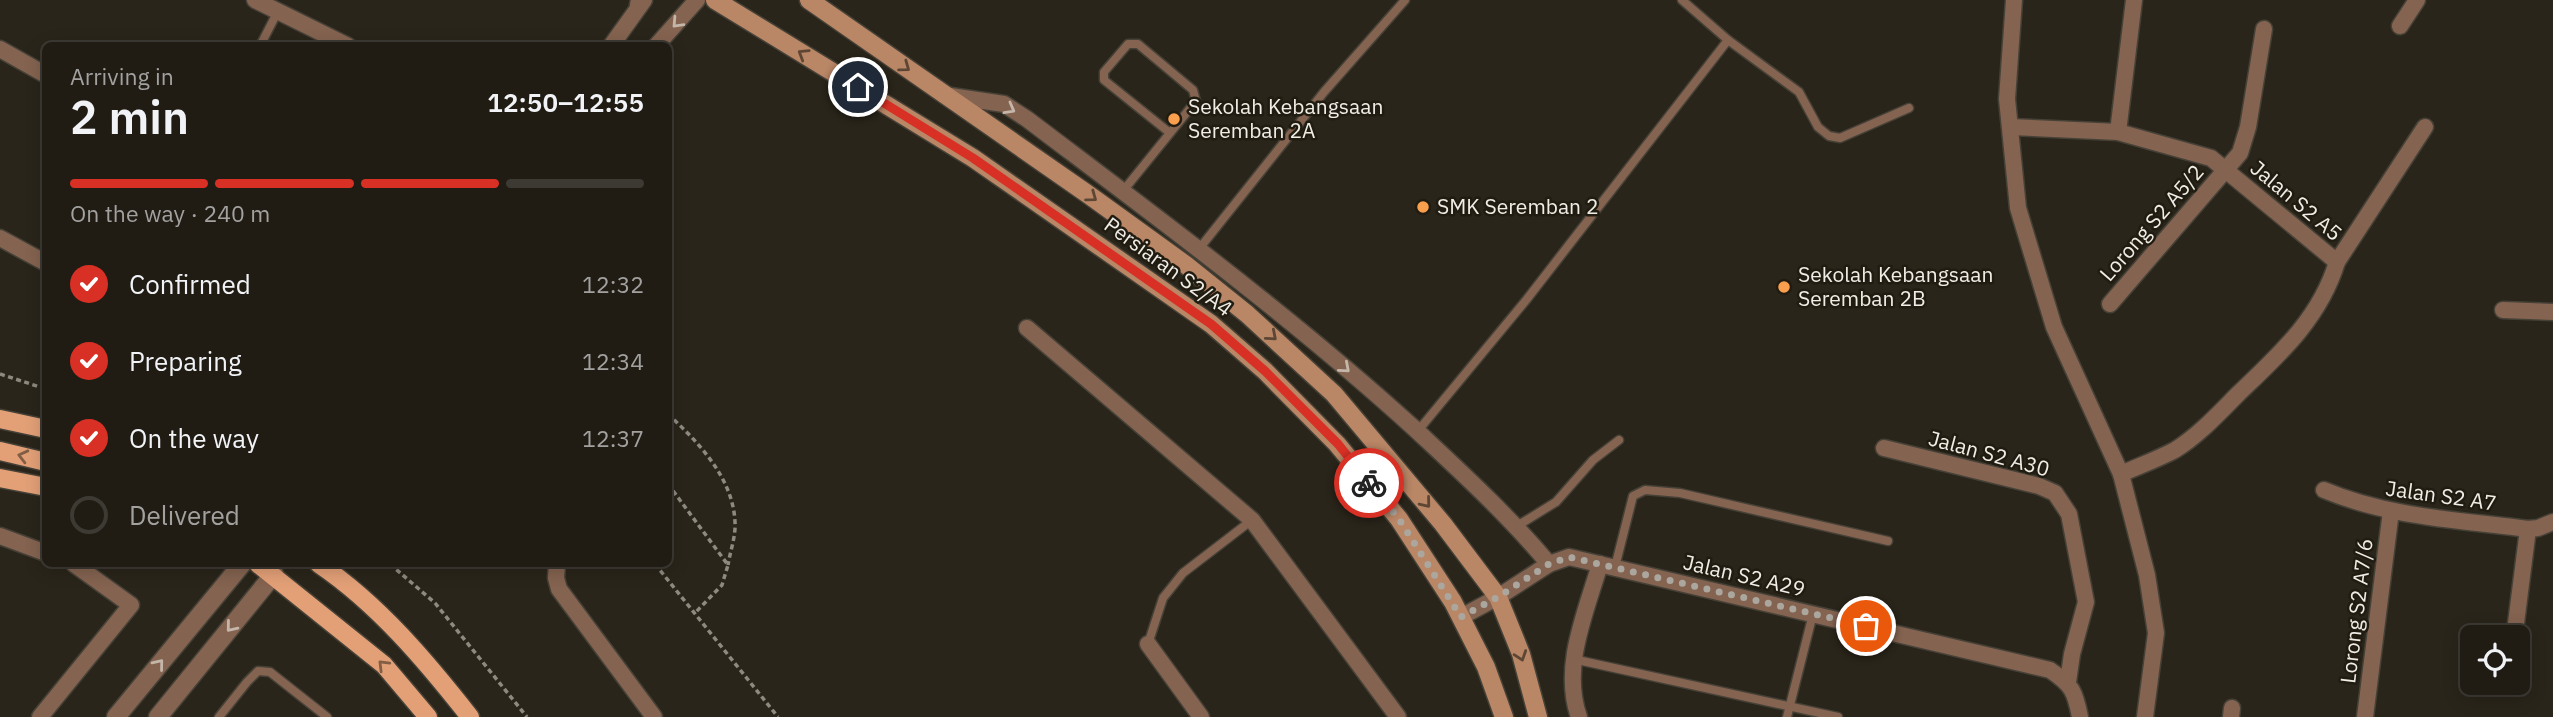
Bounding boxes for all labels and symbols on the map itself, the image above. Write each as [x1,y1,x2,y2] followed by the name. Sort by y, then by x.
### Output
[672,15,685,28] one-way arrow
[797,49,810,62] one-way arrow
[828,57,888,117] pin
[897,58,910,71] one-way arrow
[1188,92,1383,144] place label: Sekolah Kebangsaan Seremban 2A
[1003,101,1016,114] one-way arrow
[1166,111,1182,127] marker: Sekolah Kebangsaan Seremban 2A
[2245,154,2348,247] street label: Jalan S2 A5
[2093,158,2210,287] street label: Lorong S2 A5/2
[1084,189,1097,201] one-way arrow
[1437,192,1599,220] place label: SMK Seremban 2
[1415,199,1431,215] marker: SMK Seremban 2
[1099,210,1238,322] street label: Persiaran S2/A4
[1798,260,1993,312] place label: Sekolah Kebangsaan Seremban 2B
[1776,279,1792,295] marker: Sekolah Kebangsaan Seremban 2B
[1264,328,1277,340] one-way arrow
[1337,359,1350,372] one-way arrow
[1926,423,2053,483] street label: Jalan S2 A30
[1334,448,1404,518] courier
[17,450,29,464] one-way arrow
[2384,473,2498,517] street label: Jalan S2 A7
[1417,495,1430,508] one-way arrow
[2333,537,2379,685] street label: Lorong S2 A7/6
[1681,547,1808,603] street label: Jalan S2 A29
[1836,596,1896,656] pin
[227,619,239,632] one-way arrow
[1513,650,1527,662] one-way arrow
[151,660,164,672] one-way arrow
[378,661,391,674] one-way arrow

